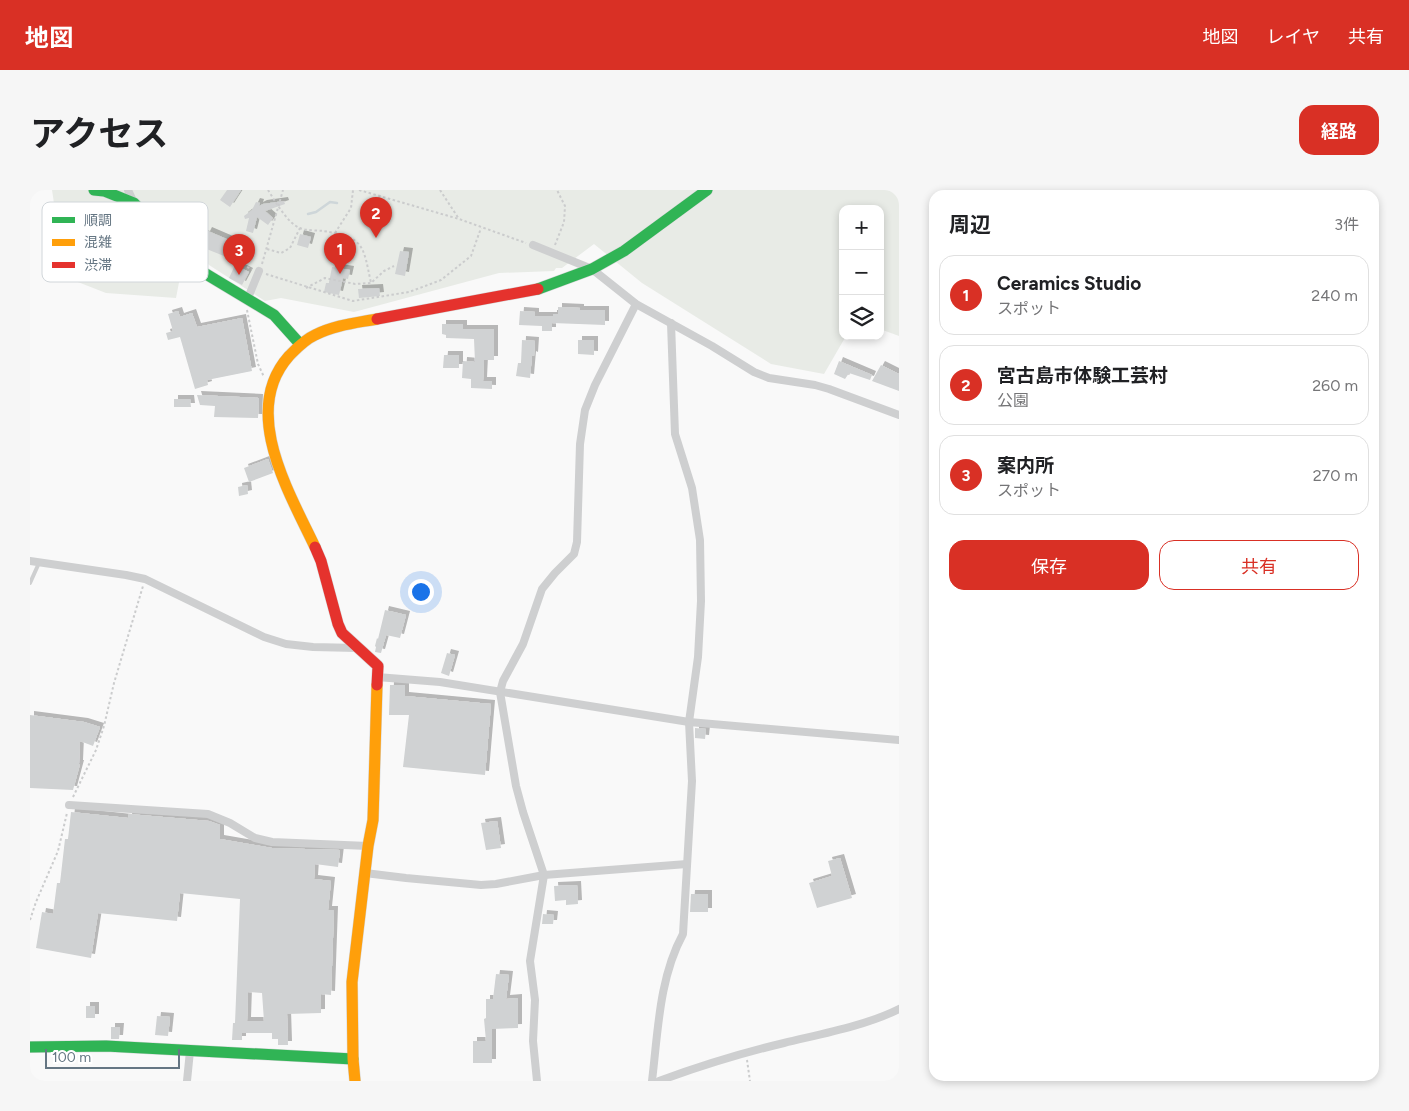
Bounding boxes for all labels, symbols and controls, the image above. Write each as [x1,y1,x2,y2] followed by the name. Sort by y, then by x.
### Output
[25,23,73,52] text: 地図
[1203,26,1239,48] text: 地図
[1267,26,1320,48] text: レイヤ
[1348,26,1384,48] text: 共有
[1299,105,1379,155] button: 経路
[30,113,168,155] text: アクセス
[360,197,392,238] pin: 2
[42,202,208,282] legend
[839,205,884,340] map controls
[839,205,884,250] button: +
[84,212,112,229] text: 順調
[949,212,991,237] text: 周辺
[1334,215,1359,234] text: 3件
[324,233,356,274] pin: 1
[84,234,112,251] text: 混雑
[223,234,255,275] pin: 3
[839,250,884,295] button: −
[84,257,112,274] text: 渋滞
[997,272,1141,295] text: Ceramics Studio
[963,286,969,305] text: 1
[1311,286,1358,305] text: 240 m
[839,295,884,340] button: layers
[997,299,1061,318] text: スポット
[997,364,1168,387] text: 宮古島市体験工芸村
[961,376,971,395] text: 2
[1312,376,1358,395] text: 260 m
[997,391,1029,410] text: 公園
[997,454,1054,477] text: 案内所
[962,466,970,485] text: 3
[1313,466,1358,485] text: 270 m
[997,481,1061,500] text: スポット
[949,540,1149,590] button: 保存
[1159,540,1359,590] button: 共有
[408,579,434,605] your location
[45,1046,180,1069] scale bar
[52,1049,91,1066] text: 100 m

